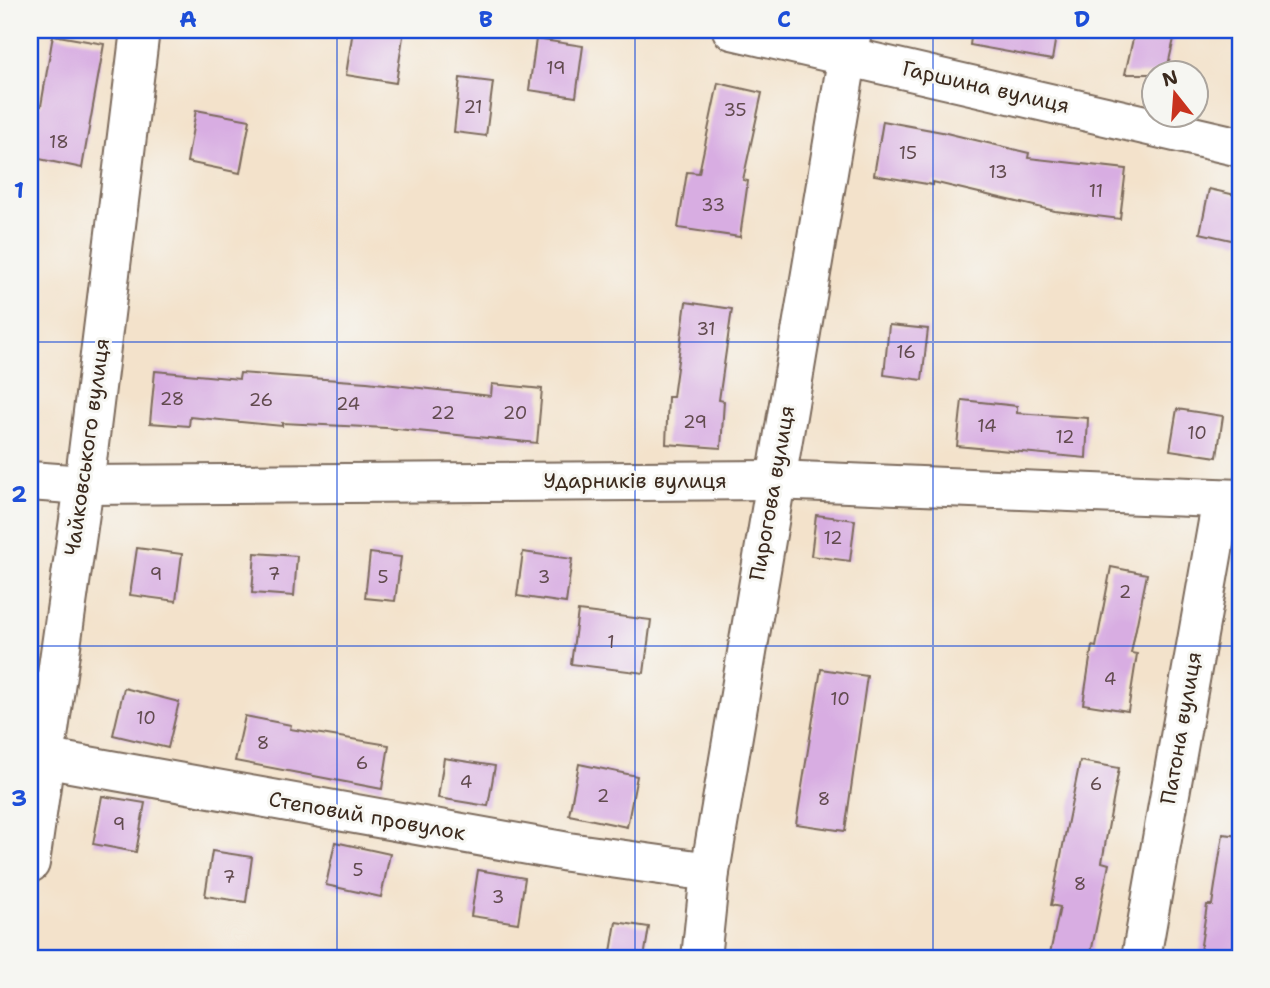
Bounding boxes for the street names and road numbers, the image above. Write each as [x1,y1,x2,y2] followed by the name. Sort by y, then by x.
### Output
[900,54,1072,120] street label: Гаршина вулиця
[58,336,116,558] street label: Чайковського вулиця
[743,403,801,583] street label: Пирогова вулиця
[543,467,727,495] street label: Ударників вулиця
[1154,650,1208,806] street label: Патона вулиця
[266,785,468,847] street label: Степовий провулок

